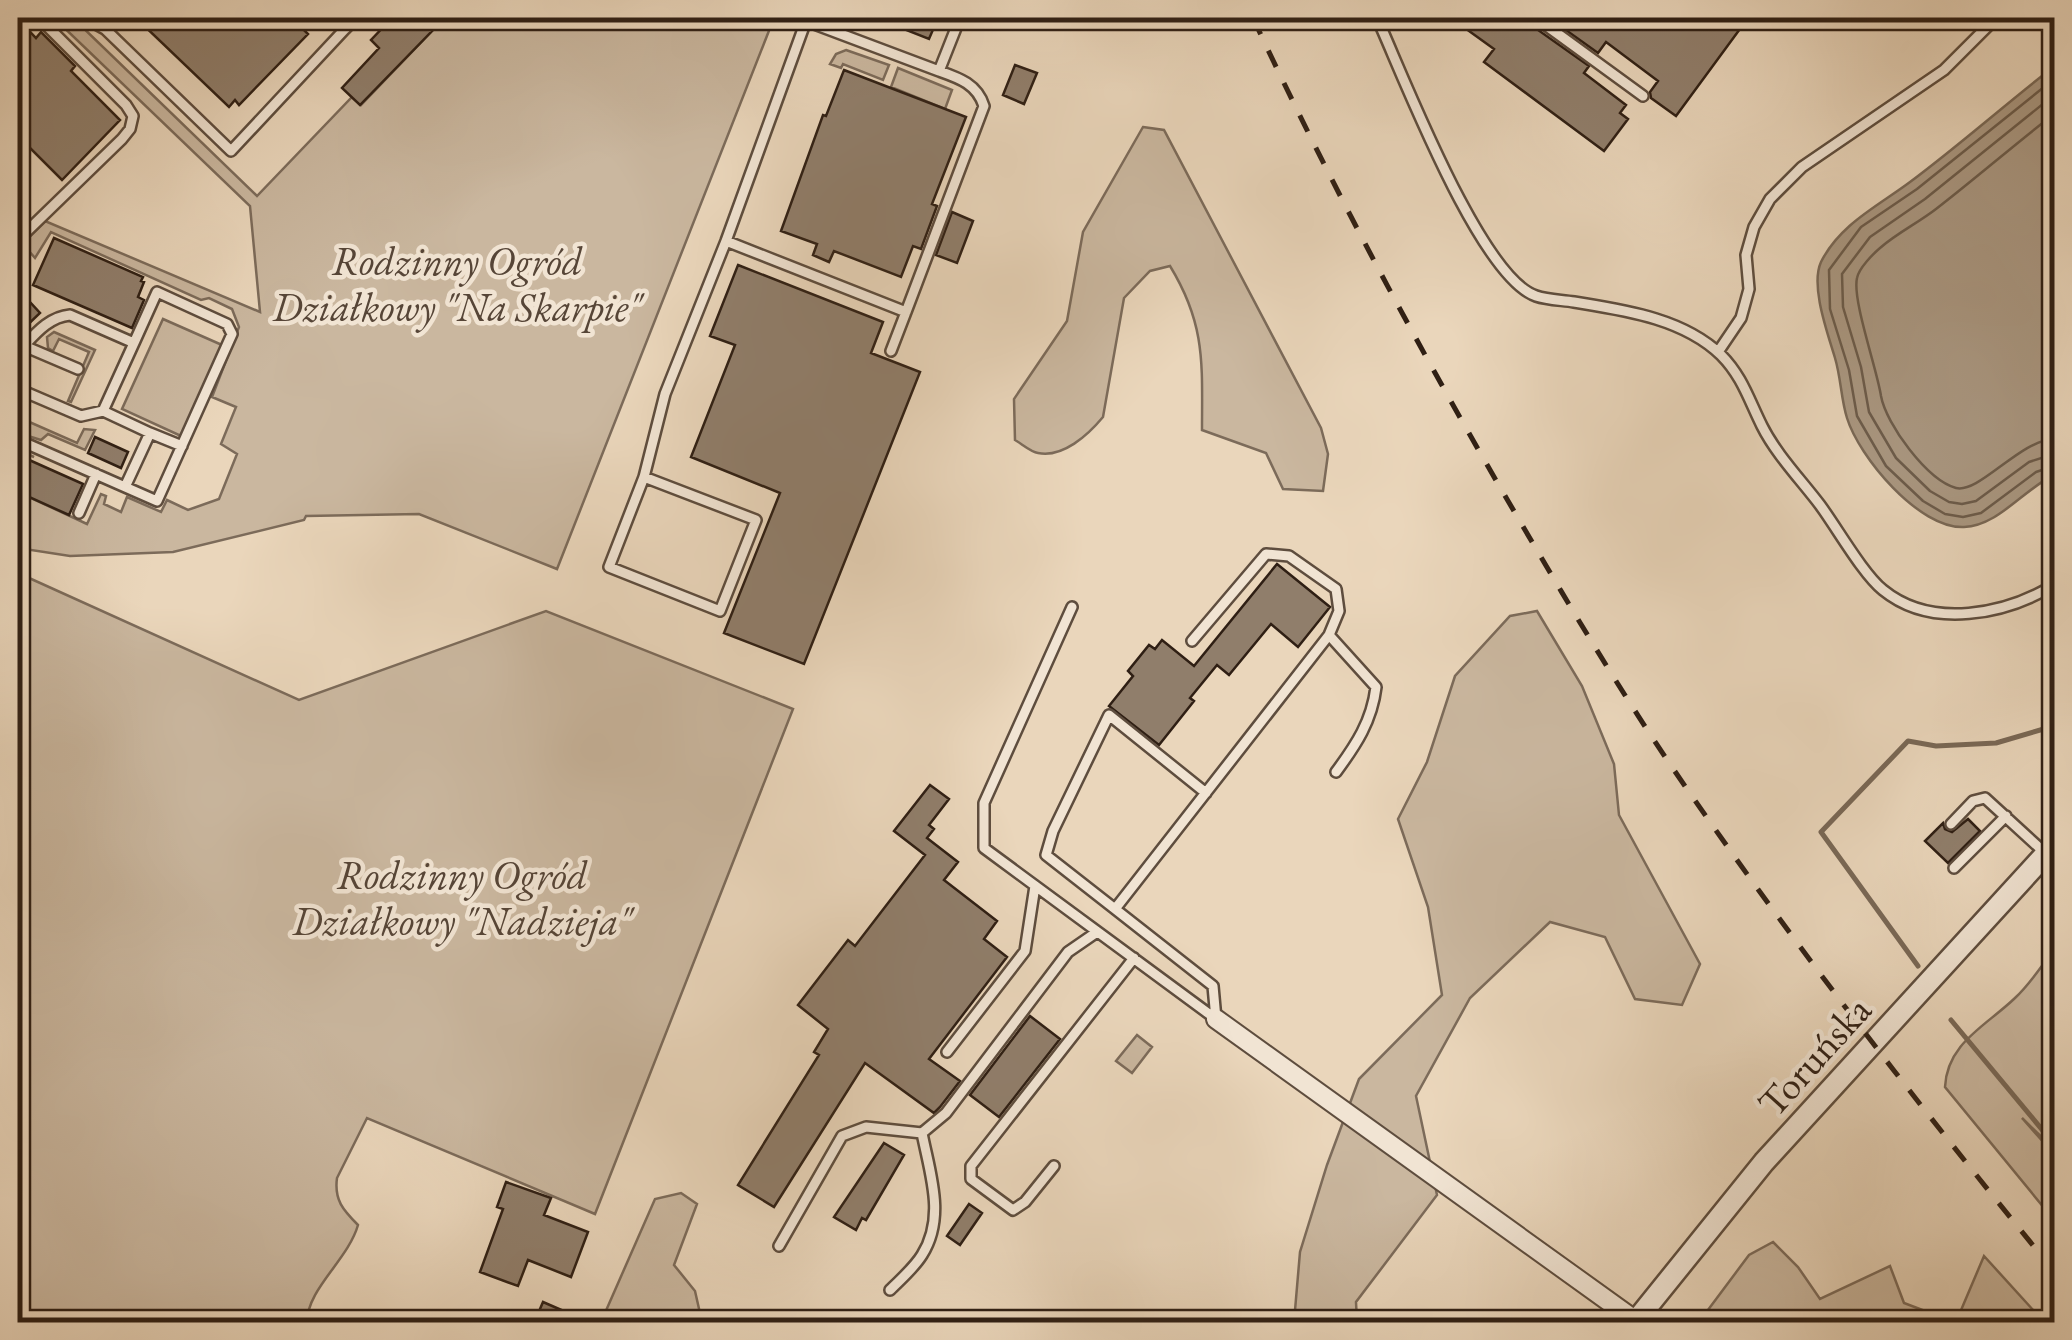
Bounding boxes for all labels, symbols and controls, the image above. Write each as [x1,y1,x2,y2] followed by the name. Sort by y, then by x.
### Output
[271,235,645,333] park label: Rodzinny Ogród Działkowy "Na Skarpie"
[291,849,636,947] park label: Rodzinny Ogród Działkowy "Nadzieja"
[1746,984,1882,1128] street label: Toruńska

